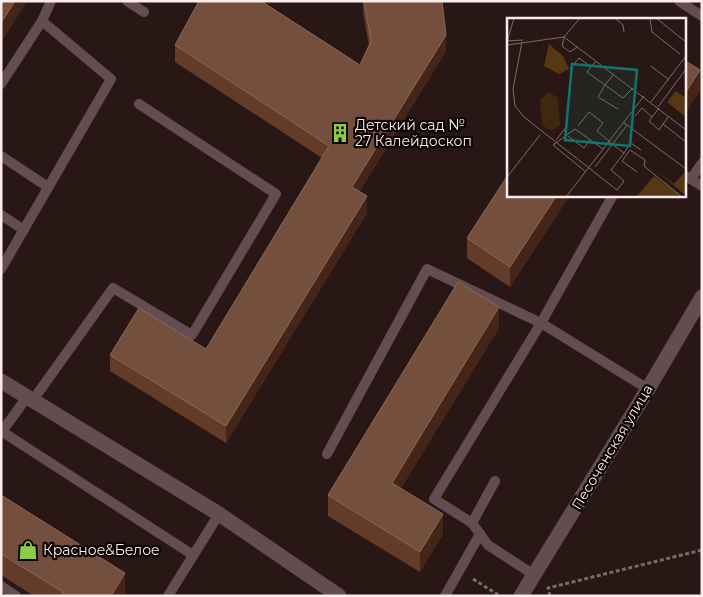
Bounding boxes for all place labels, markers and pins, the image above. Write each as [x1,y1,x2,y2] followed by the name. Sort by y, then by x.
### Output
[355,116,472,150] place label: Детский сад № 27 Калейдоскоп
[329,122,351,144] building icon: Детский сад № 27 Калейдоскоп
[17,539,39,561] shop icon: Красное&Белое
[43,541,160,559] place label: Красное&Белое

